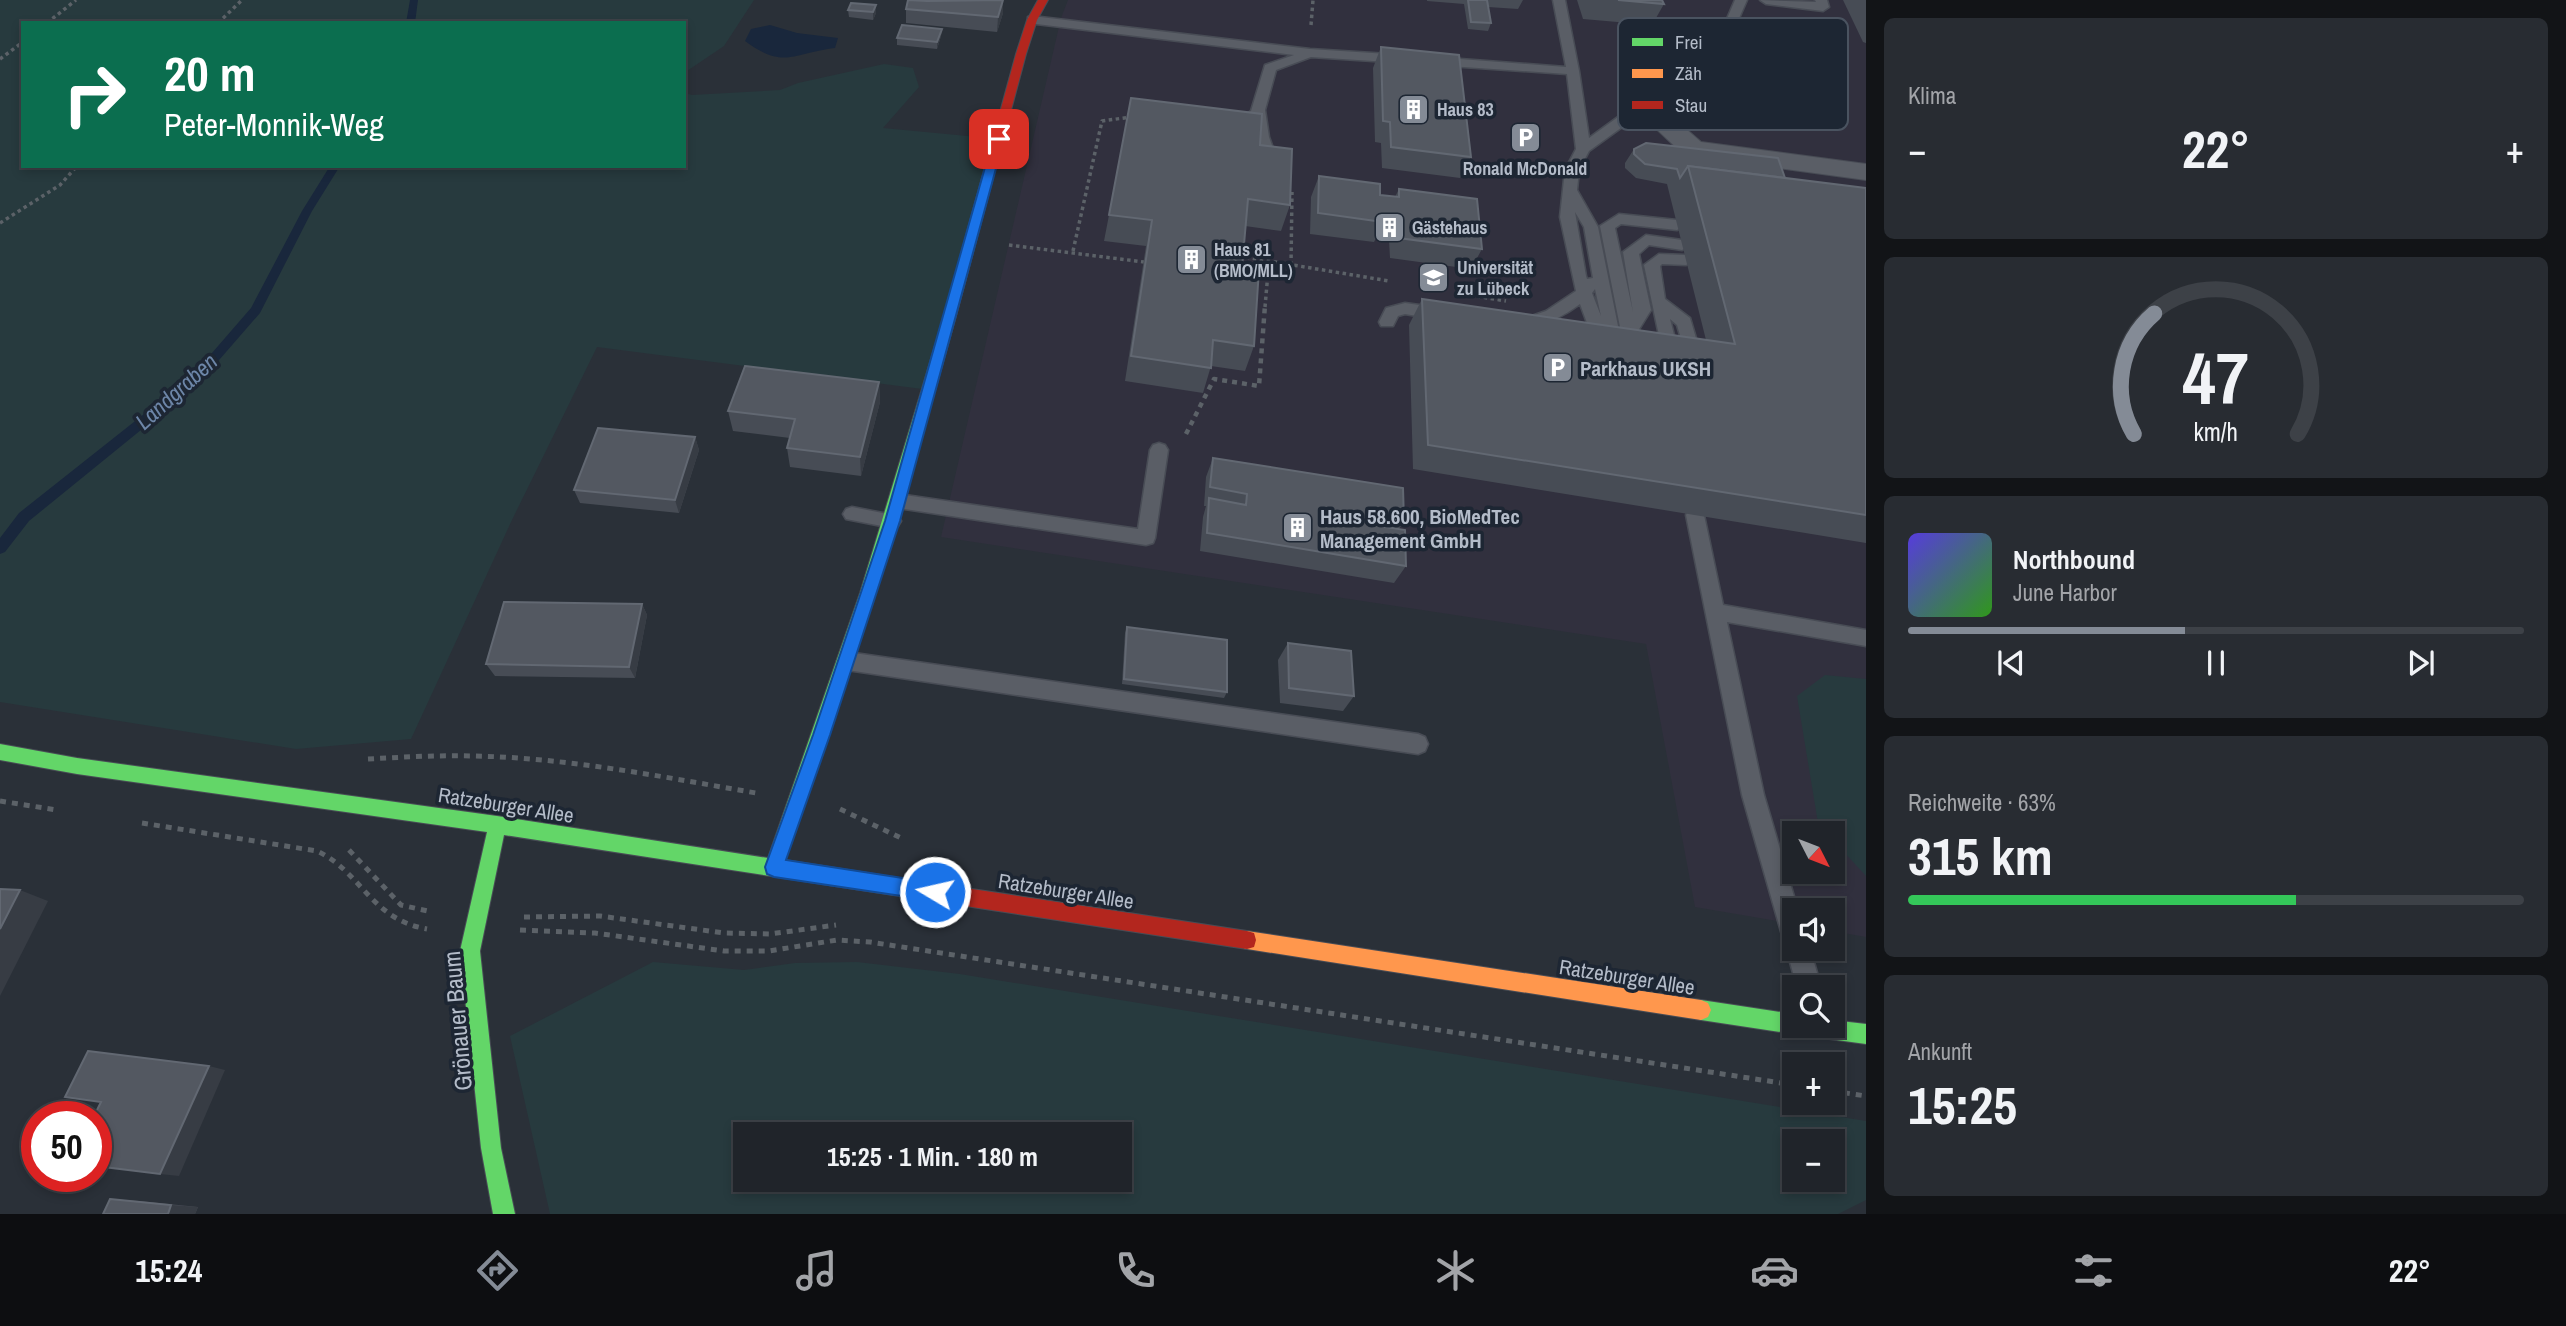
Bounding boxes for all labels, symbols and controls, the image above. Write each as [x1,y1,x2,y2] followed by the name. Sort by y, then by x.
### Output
[1618,18,1848,130] legend
[1675,29,1703,55] text: Frei
[164,40,256,106] text: 20 m
[49,49,140,140] icon: right
[1675,60,1702,86] text: Zäh
[1908,80,1956,111] text: Klima
[1397,92,1431,126] building icon: Haus 83
[1675,92,1707,118] text: Stau
[1437,97,1494,122] place label: Haus 83
[164,103,384,146] text: Peter-Monnik-Weg
[969,109,1029,169] pin
[2182,114,2250,184] text: 22°
[980,120,1018,158] icon: arrive
[1508,120,1542,154] parking icon: Ronald McDonald
[1908,124,1926,175] text: −
[2506,124,2524,175] text: +
[1463,156,1587,181] place label: Ronald McDonald
[1372,210,1406,244] building icon: Gästehaus
[1412,215,1487,240] place label: Gästehaus
[1214,237,1293,283] place label: Haus 81 (BMO/MLL)
[1174,242,1208,276] building icon: Haus 81 (BMO/MLL)
[1457,255,1533,301] place label: Universität zu Lübeck
[1417,260,1451,294] school or university icon: Universität zu Lübeck
[2183,329,2249,427] text: 47
[128,346,224,436] water label: Landgraben
[1540,351,1574,385] parking icon: Parkhaus UKSH
[1580,354,1711,383] place label: Parkhaus UKSH
[2194,415,2238,449] text: km/h
[1320,502,1520,555] place label: Haus 58.600, BioMedTec Management GmbH
[1280,511,1314,545] building icon: Haus 58.600, BioMedTec Management GmbH
[2013,542,2135,577] text: Northbound
[2013,577,2117,608] text: June Harbor
[1992,644,2030,682] icon: previous
[2197,644,2235,682] icon: pause
[2402,644,2440,682] icon: next
[436,780,576,830] street label: Ratzeburger Allee
[1908,787,2056,818] text: Reichweite · 63%
[1782,821,1844,884] north arrow
[1782,821,1845,1192] map controls
[1908,821,2053,891] text: 315 km
[898,855,972,929] position arrow
[996,866,1136,916] street label: Ratzeburger Allee
[1782,898,1845,961] button: sound
[435,950,479,1092] street label: Grönauer Baum
[1557,952,1697,1002] street label: Ratzeburger Allee
[1782,975,1845,1038] button: search
[1908,1036,1972,1067] text: Ankunft
[1782,1052,1845,1115] button: +
[1908,1070,2017,1140] text: 15:25
[21,1101,112,1192] speed limit sign: 50
[1782,1129,1845,1192] button: −
[827,1139,1038,1174] text: 15:25 · 1 Min. · 180 m
[473,1246,522,1295] icon: directions
[792,1246,841,1295] icon: music
[1111,1246,1160,1295] icon: phone
[1431,1246,1480,1295] icon: climate
[1750,1246,1799,1295] icon: car
[2069,1246,2118,1295] icon: filters
[135,1249,202,1292] text: 15:24
[2389,1249,2431,1292] text: 22°

